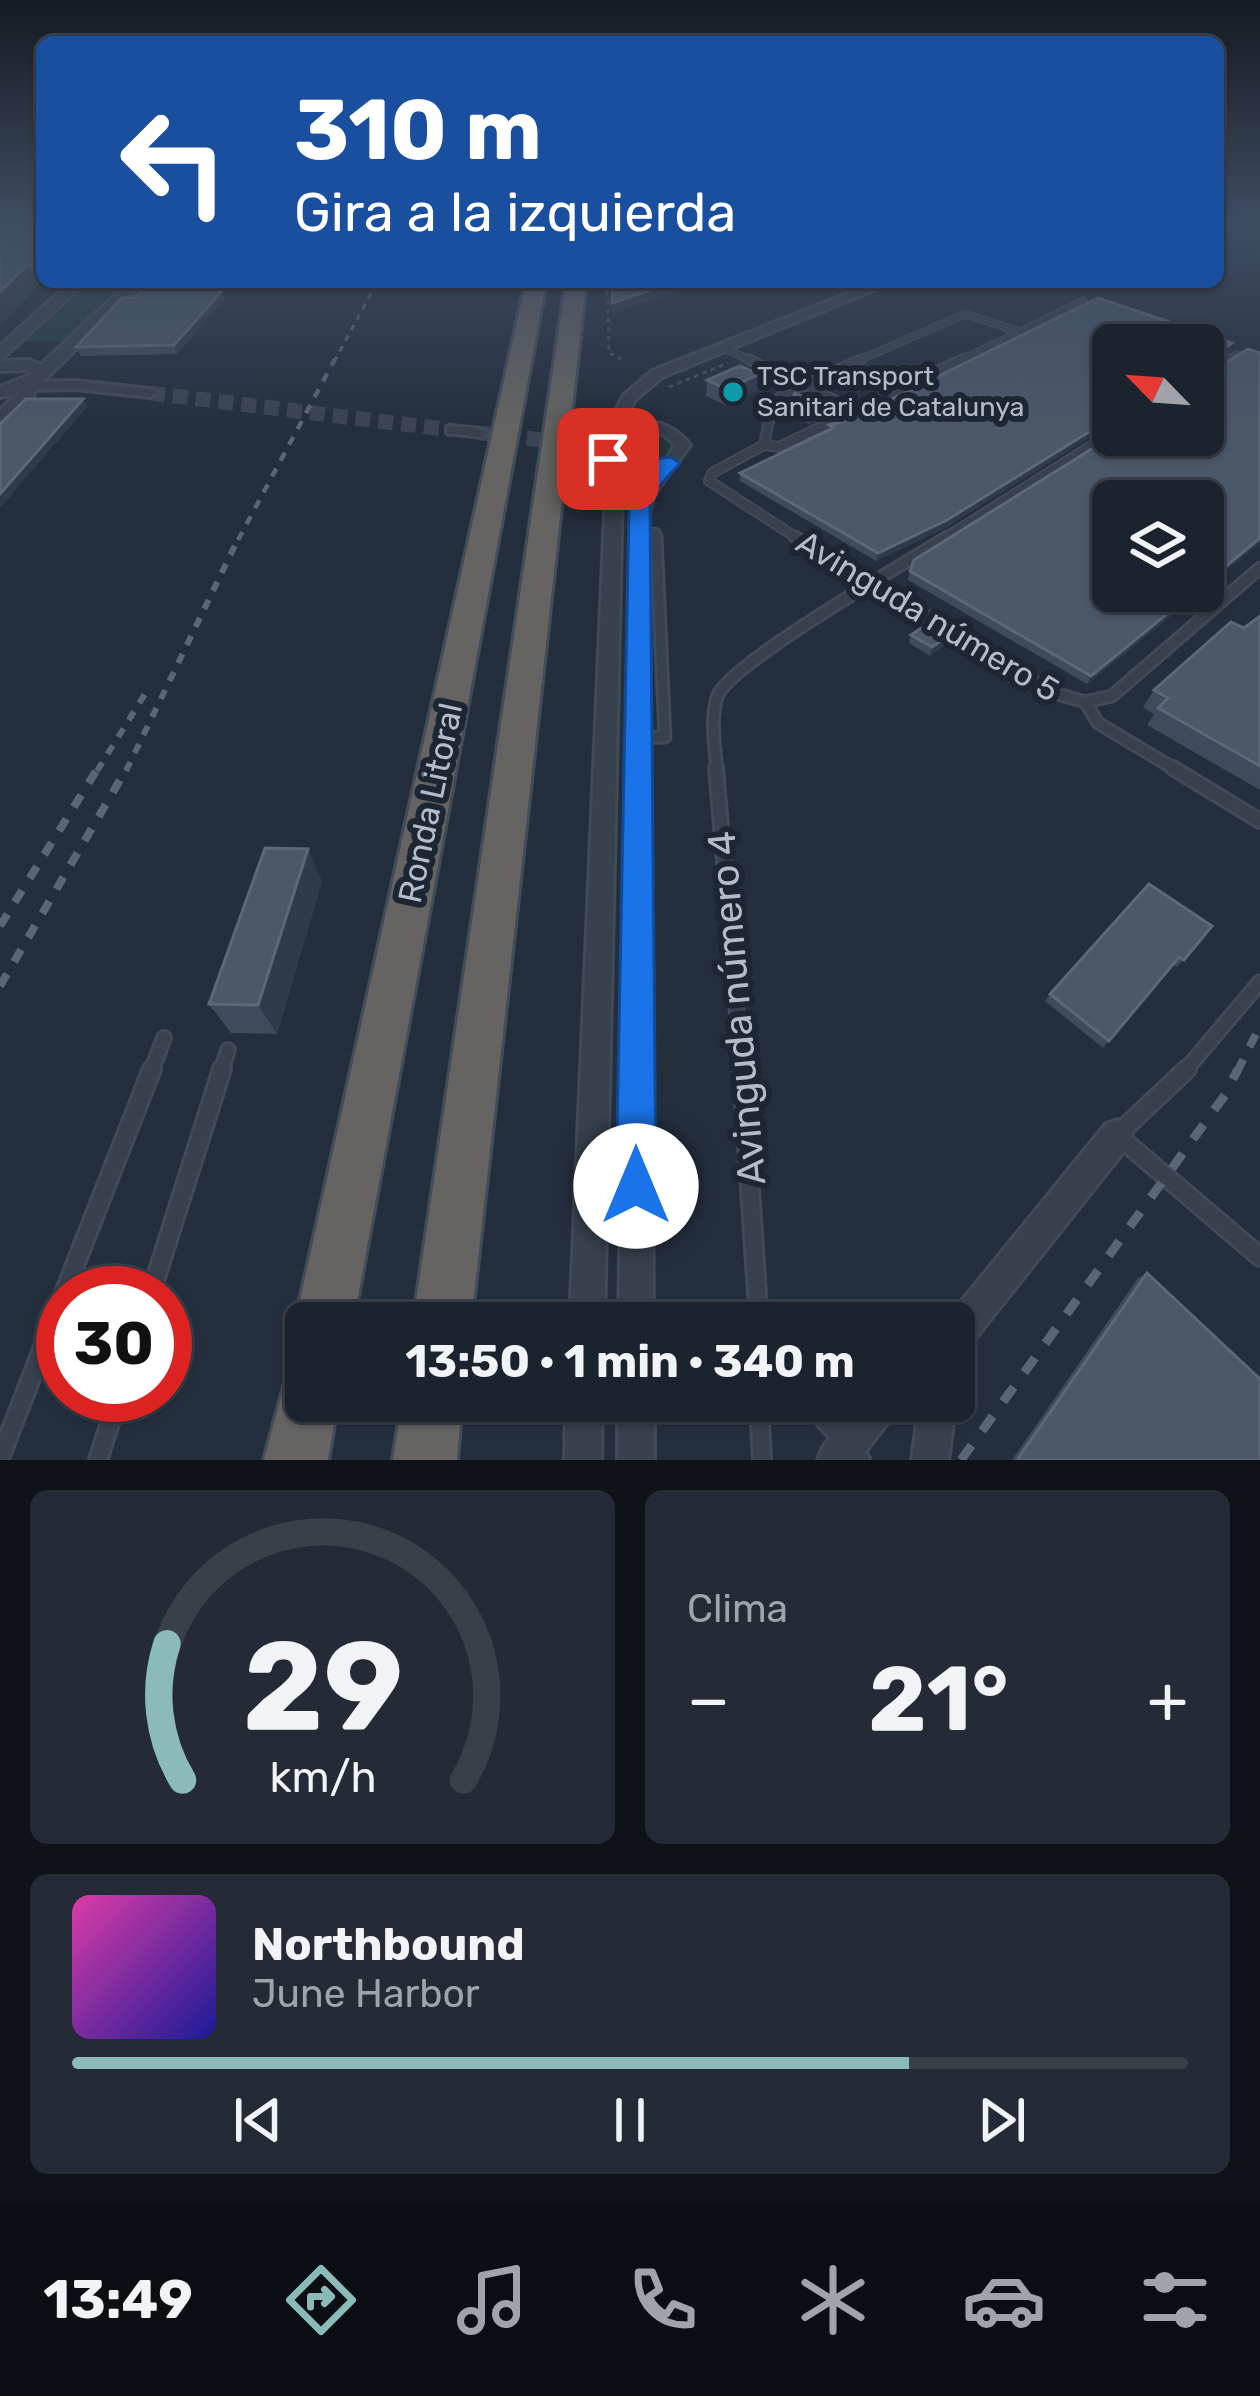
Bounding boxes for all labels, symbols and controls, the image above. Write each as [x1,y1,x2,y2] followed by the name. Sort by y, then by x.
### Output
[294,80,542,180] text: 310 m
[96,84,252,240] icon: left
[294,181,736,245] text: Gira a la izquierda
[1092,324,1224,456] north arrow
[1092,324,1224,612] map controls
[757,360,1025,423] place label: TSC Transport Sanitari de Catalunya
[720,379,746,405] marker: TSC Transport Sanitari de Catalunya
[557,408,659,510] pin
[575,426,641,492] icon: arrive
[1092,480,1224,612] button: layers
[790,522,1066,710] street label: Avinguda número 5
[390,700,470,906] street label: Ronda Litoral
[699,829,775,1187] street label: Avinguda número 4
[573,1123,699,1249] position arrow
[36,1266,192,1422] speed limit sign: 30
[405,1335,855,1388] text: 13:50 · 1 min · 340 m
[687,1586,788,1632] text: Clima
[242,1612,403,1760] text: 29
[868,1646,1009,1753] text: 21°
[687,1660,730,1739] text: −
[1147,1660,1188,1739] text: +
[269,1752,376,1803] text: km/h
[252,1918,525,1971] text: Northbound
[252,1971,480,2017] text: June Harbor
[225,2087,291,2153] icon: previous
[597,2087,663,2153] icon: pause
[969,2087,1035,2153] icon: next
[279,2258,363,2342] icon: directions
[450,2258,534,2342] icon: music
[621,2258,705,2342] icon: phone
[791,2258,875,2342] icon: climate
[962,2258,1046,2342] icon: car
[1133,2258,1217,2342] icon: filters
[43,2268,193,2332] text: 13:49

